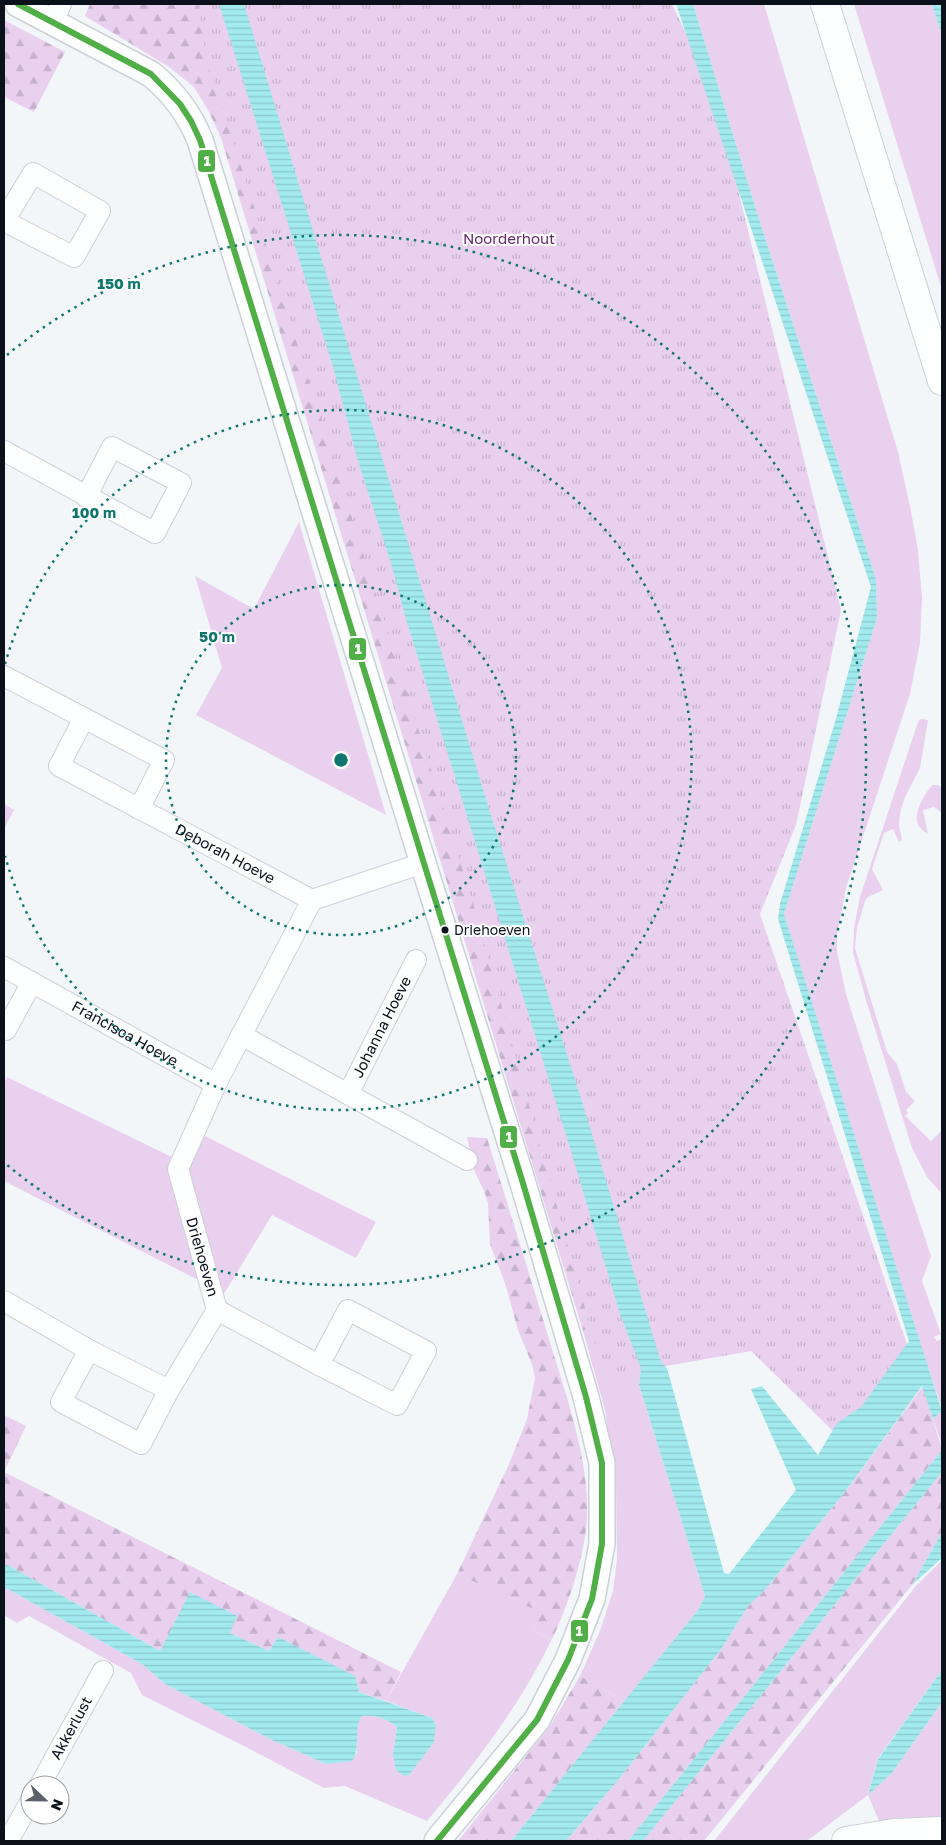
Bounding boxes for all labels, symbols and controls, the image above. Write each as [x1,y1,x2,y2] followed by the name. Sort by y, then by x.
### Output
[197,149,216,173] line badge: 1
[203,152,211,169] text: 1
[463,229,555,247] park label: Noorderhout
[97,274,141,292] text: 150 m
[72,503,116,521] text: 100 m
[199,627,235,645] text: 50 m
[348,637,367,661] line badge: 1
[354,640,362,657] text: 1
[332,751,350,769] centre of rings
[173,819,279,887] street label: Deborah Hoeve
[454,921,530,938] place label: Driehoeven
[440,925,450,935] marker: Driehoeven
[348,973,414,1080] street label: Johanna Hoeve
[69,996,182,1069] street label: Francisca Hoeve
[499,1125,518,1149] line badge: 1
[505,1128,513,1145] text: 1
[183,1215,223,1298] street label: Driehoeven
[570,1619,589,1643] line badge: 1
[575,1622,583,1639] text: 1
[46,1693,95,1762] street label: Akkerlust
[20,1775,70,1825] north arrow
[48,1797,67,1813] text: N

